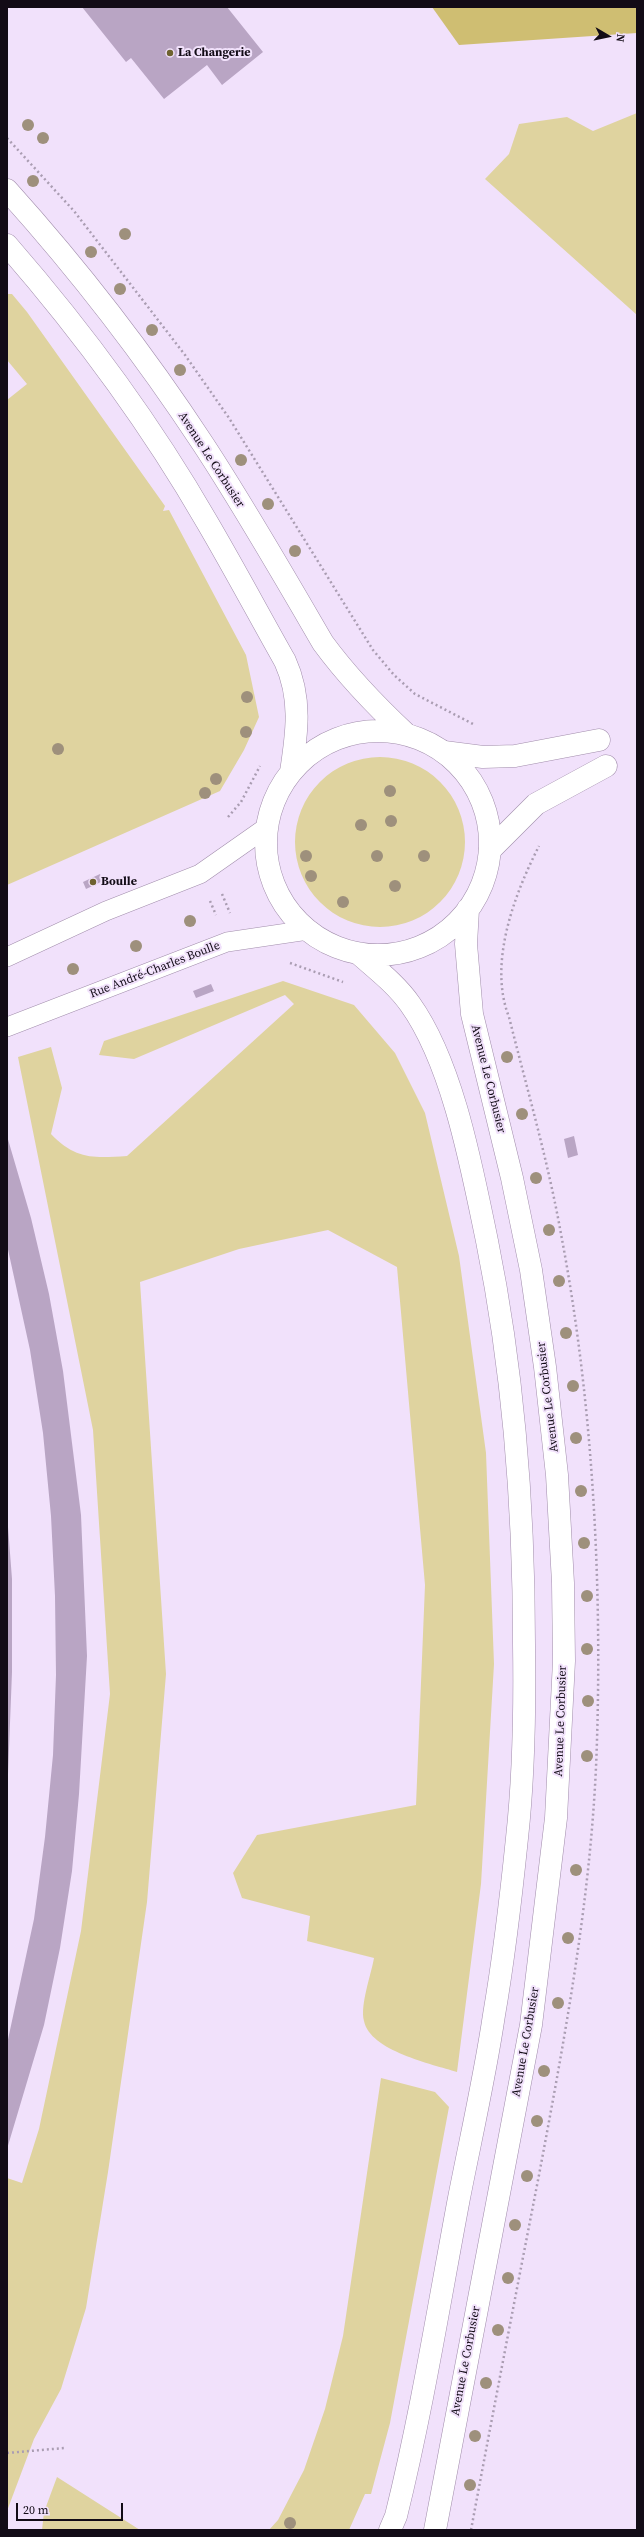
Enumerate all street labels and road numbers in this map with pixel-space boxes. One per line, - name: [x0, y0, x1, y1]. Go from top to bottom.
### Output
- street label: Avenue Le Corbusier: [175, 409, 247, 511]
- street label: Rue André-Charles Boulle: [88, 938, 222, 1002]
- street label: Avenue Le Corbusier: [468, 1023, 508, 1135]
- street label: Avenue Le Corbusier: [534, 1341, 562, 1453]
- street label: Avenue Le Corbusier: [552, 1665, 570, 1777]
- street label: Avenue Le Corbusier: [509, 1986, 543, 2098]
- street label: Avenue Le Corbusier: [448, 2305, 484, 2417]

